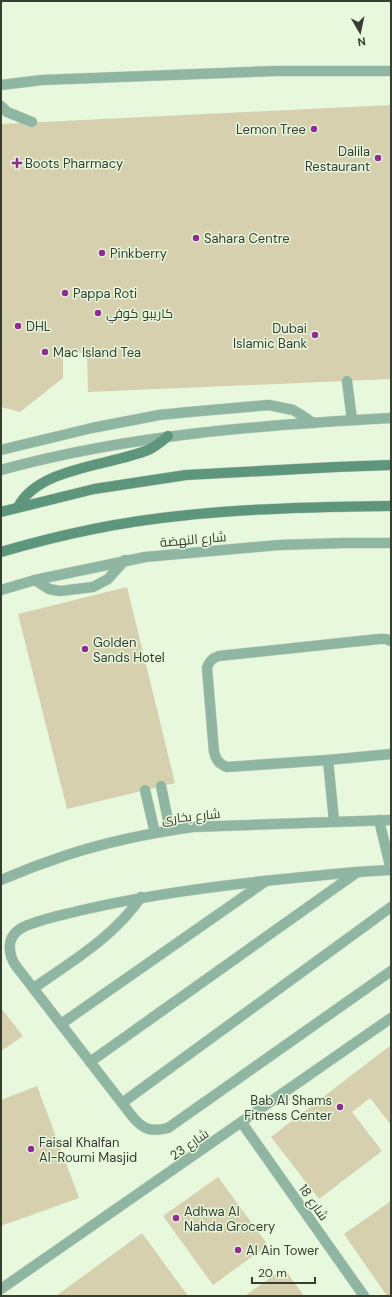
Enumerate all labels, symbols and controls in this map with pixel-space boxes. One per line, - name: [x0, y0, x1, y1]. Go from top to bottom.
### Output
- north arrow: [340, 12, 380, 52]
- text: N: [357, 34, 367, 49]
- place label: Lemon Tree: [236, 121, 306, 138]
- marker: Lemon Tree: [309, 124, 319, 134]
- place label: Dalila Restaurant: [305, 143, 370, 175]
- marker: Dalila Restaurant: [373, 153, 383, 163]
- place label: Boots Pharmacy: [25, 155, 123, 172]
- marker: Boots Pharmacy: [12, 158, 22, 168]
- place label: Sahara Centre: [204, 230, 290, 247]
- marker: Sahara Centre: [191, 233, 201, 243]
- place label: Pinkberry: [110, 245, 167, 262]
- marker: Pinkberry: [97, 248, 107, 258]
- place label: Pappa Roti: [73, 285, 137, 302]
- marker: Pappa Roti: [60, 288, 70, 298]
- place label: كاريبو كوفي: [106, 305, 173, 324]
- marker: كاريبو كوفي: [93, 308, 103, 318]
- place label: DHL: [26, 318, 51, 335]
- place label: Dubai Islamic Bank: [233, 320, 307, 352]
- marker: DHL: [13, 321, 23, 331]
- marker: Dubai Islamic Bank: [310, 330, 320, 340]
- place label: Mac Island Tea: [53, 344, 141, 361]
- marker: Mac Island Tea: [40, 347, 50, 357]
- street label: شارع النهضة: [159, 528, 227, 551]
- place label: Golden Sands Hotel: [93, 634, 165, 666]
- marker: Golden Sands Hotel: [80, 644, 90, 654]
- street label: شارع بخارى: [161, 805, 221, 828]
- place label: Bab Al Shams Fitness Center: [244, 1092, 332, 1124]
- marker: Bab Al Shams Fitness Center: [335, 1102, 345, 1112]
- street label: شارع 23: [166, 1125, 212, 1164]
- place label: Faisal Khalfan Al-Roumi Masjid: [39, 1134, 137, 1166]
- marker: Faisal Khalfan Al-Roumi Masjid: [26, 1144, 36, 1154]
- street label: شارع 18: [295, 1181, 332, 1224]
- place label: Adhwa Al Nahda Grocery: [184, 1203, 275, 1235]
- marker: Adhwa Al Nahda Grocery: [171, 1213, 181, 1223]
- place label: Al Ain Tower: [246, 1242, 319, 1259]
- marker: Al Ain Tower: [233, 1245, 243, 1255]
- scale bar: [252, 1259, 315, 1285]
- text: 20 m: [258, 1265, 287, 1281]

